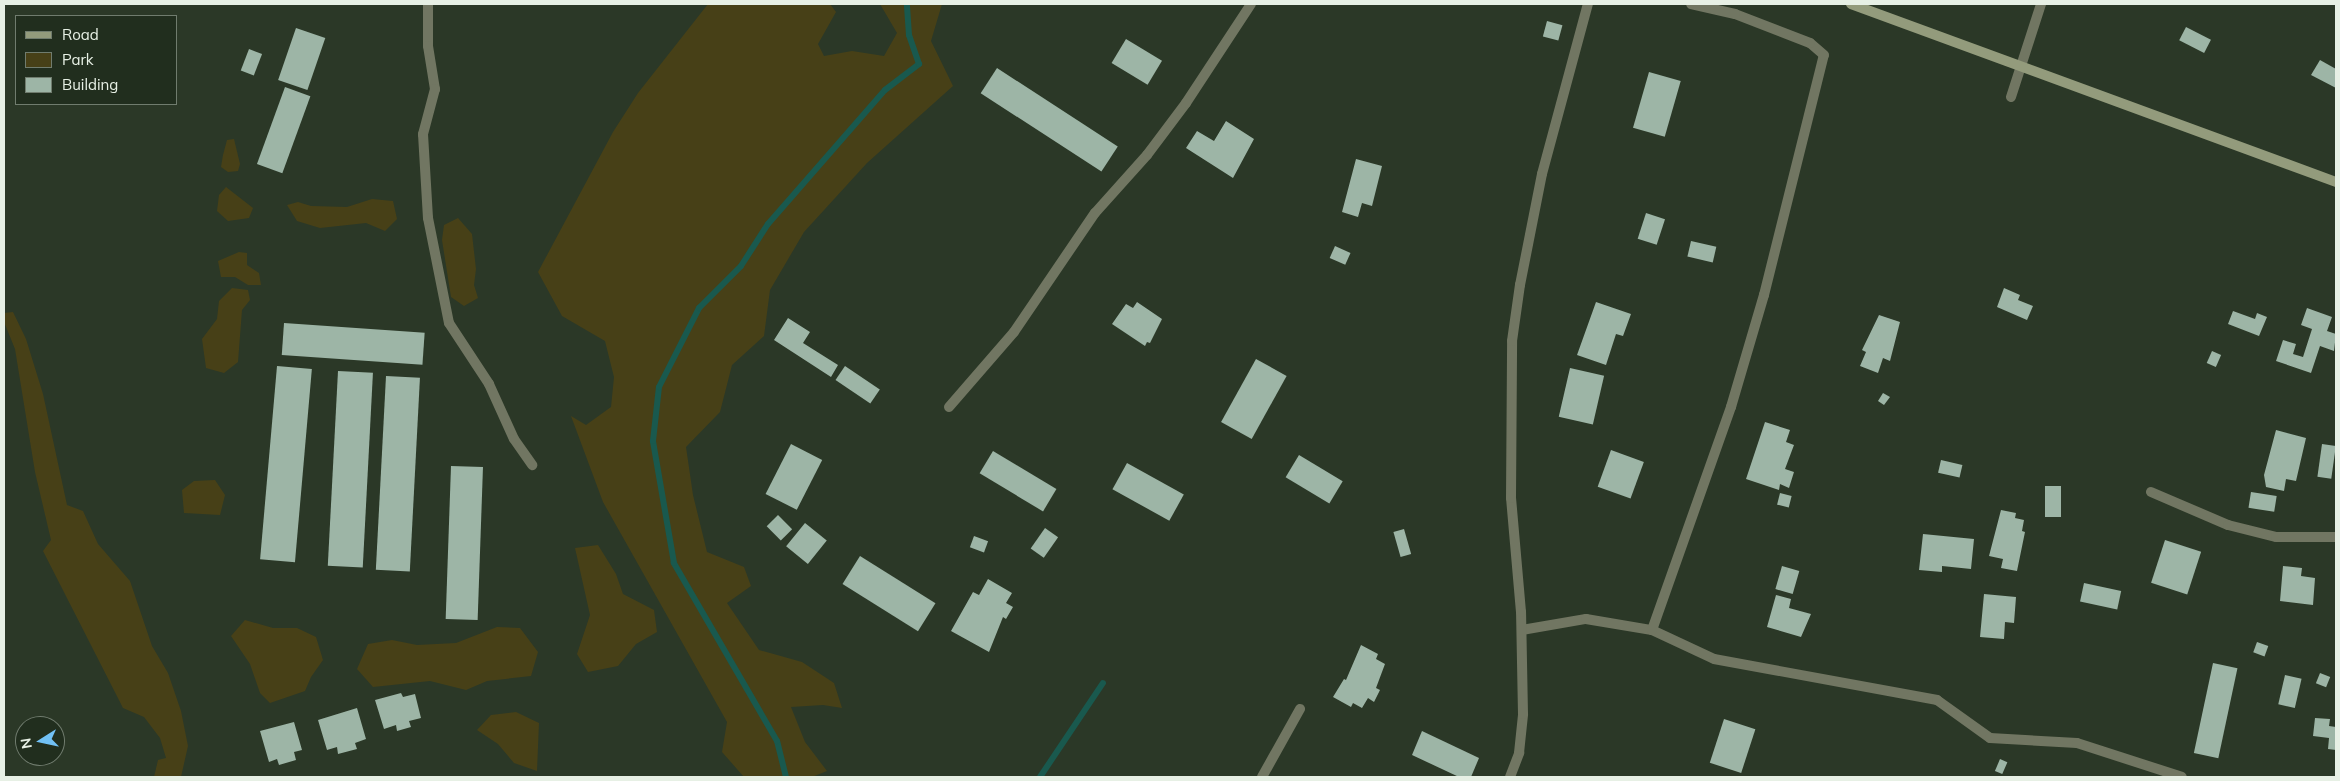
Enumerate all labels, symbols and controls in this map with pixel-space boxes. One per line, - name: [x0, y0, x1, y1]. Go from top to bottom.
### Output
- legend: [15, 15, 178, 105]
- text: Road: [62, 25, 99, 44]
- text: Park: [62, 50, 94, 69]
- text: Building: [62, 75, 118, 94]
- north arrow: [15, 716, 65, 766]
- text: N: [16, 737, 36, 750]

